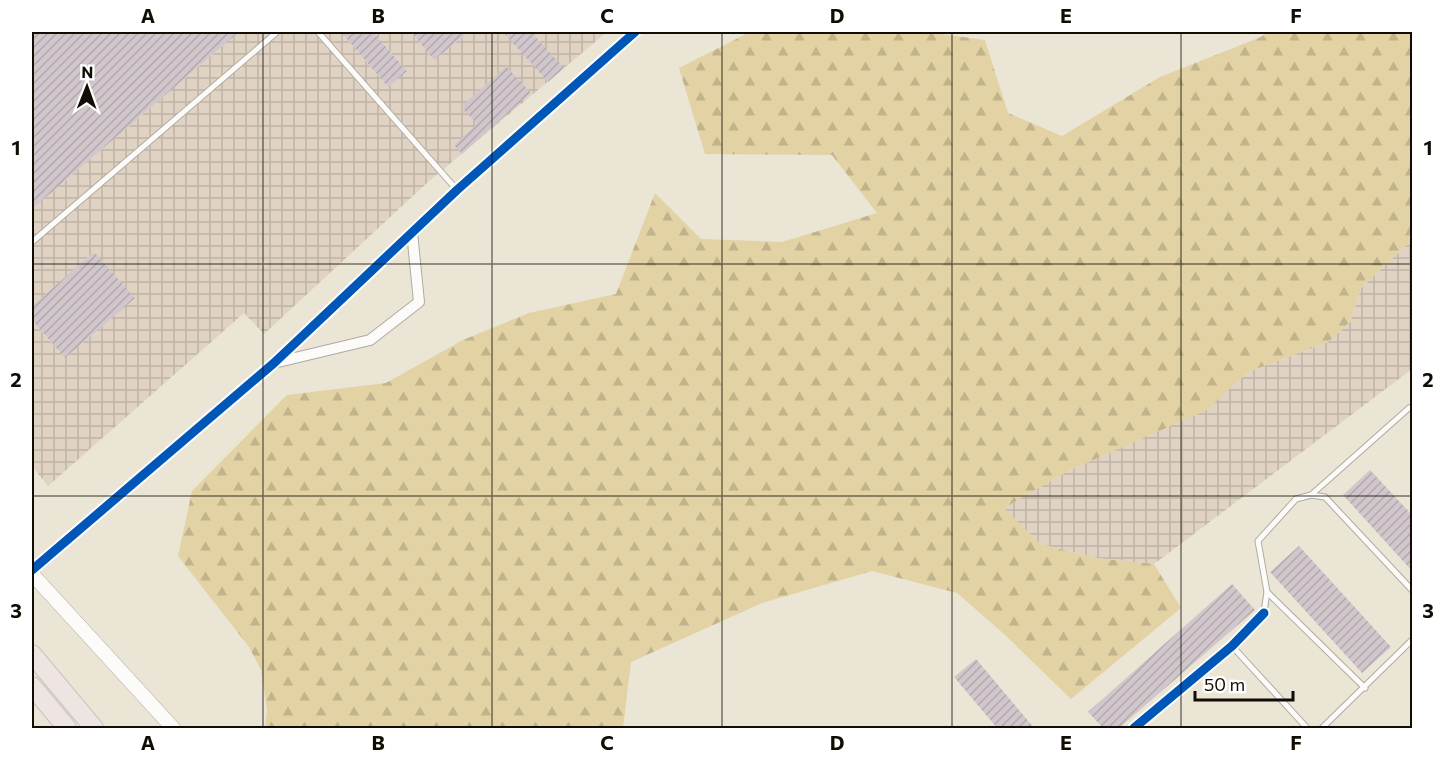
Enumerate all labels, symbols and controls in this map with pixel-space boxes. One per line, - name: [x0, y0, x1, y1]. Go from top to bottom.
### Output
- text: A: [141, 3, 155, 27]
- text: B: [371, 3, 385, 27]
- text: C: [600, 3, 614, 27]
- text: D: [830, 3, 844, 27]
- text: E: [1060, 3, 1072, 27]
- text: F: [1290, 3, 1302, 27]
- north arrow: [57, 57, 117, 117]
- text: N: [81, 62, 93, 81]
- text: 1: [11, 135, 21, 159]
- text: 1: [1423, 135, 1433, 159]
- text: 2: [10, 367, 22, 391]
- text: 2: [1422, 367, 1434, 391]
- text: 3: [10, 598, 22, 622]
- text: 3: [1422, 598, 1434, 622]
- scale bar: [1195, 664, 1292, 702]
- text: 50 m: [1204, 673, 1245, 695]
- text: A: [141, 730, 155, 754]
- text: B: [371, 730, 385, 754]
- text: C: [600, 730, 614, 754]
- text: D: [830, 730, 844, 754]
- text: E: [1060, 730, 1072, 754]
- text: F: [1290, 730, 1302, 754]

